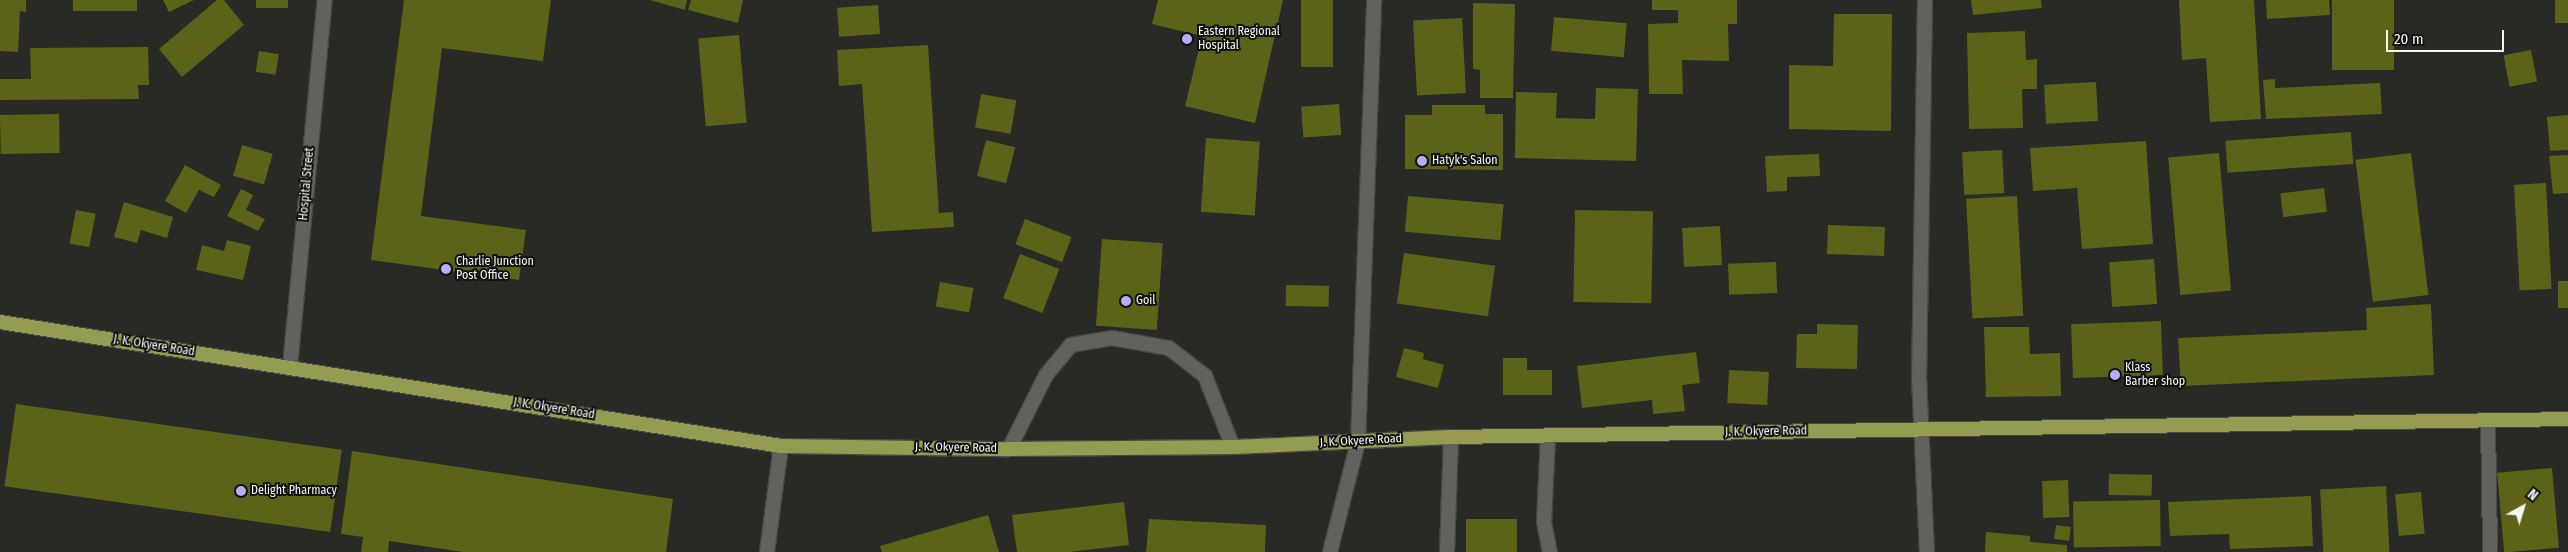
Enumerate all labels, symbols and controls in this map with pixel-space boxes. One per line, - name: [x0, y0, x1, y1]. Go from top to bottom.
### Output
- scale bar: [2388, 20, 2506, 52]
- place label: Eastern Regional Hospital: [1198, 25, 1280, 53]
- text: 20 m: [2394, 30, 2424, 48]
- marker: Eastern Regional Hospital: [1180, 32, 1194, 46]
- street label: Hospital Street: [297, 147, 317, 221]
- place label: Hatyk's Salon: [1432, 154, 1498, 168]
- marker: Hatyk's Salon: [1416, 155, 1428, 167]
- place label: Charlie Junction Post Office: [456, 255, 534, 283]
- marker: Charlie Junction Post Office: [440, 263, 452, 275]
- place label: Goil: [1136, 294, 1155, 308]
- marker: Goil: [1120, 295, 1132, 307]
- street label: J. K. Okyere Road: [112, 332, 196, 360]
- place label: Klass Barber shop: [2125, 361, 2185, 389]
- marker: Klass Barber shop: [2109, 369, 2121, 381]
- street label: J. K. Okyere Road: [512, 395, 596, 423]
- street label: J. K. Okyere Road: [1725, 424, 1807, 440]
- street label: J. K. Okyere Road: [1320, 432, 1402, 450]
- street label: J. K. Okyere Road: [915, 440, 997, 456]
- north arrow: [2498, 482, 2548, 532]
- place label: Delight Pharmacy: [251, 484, 337, 498]
- marker: Delight Pharmacy: [235, 485, 247, 497]
- text: N: [2524, 486, 2541, 504]

